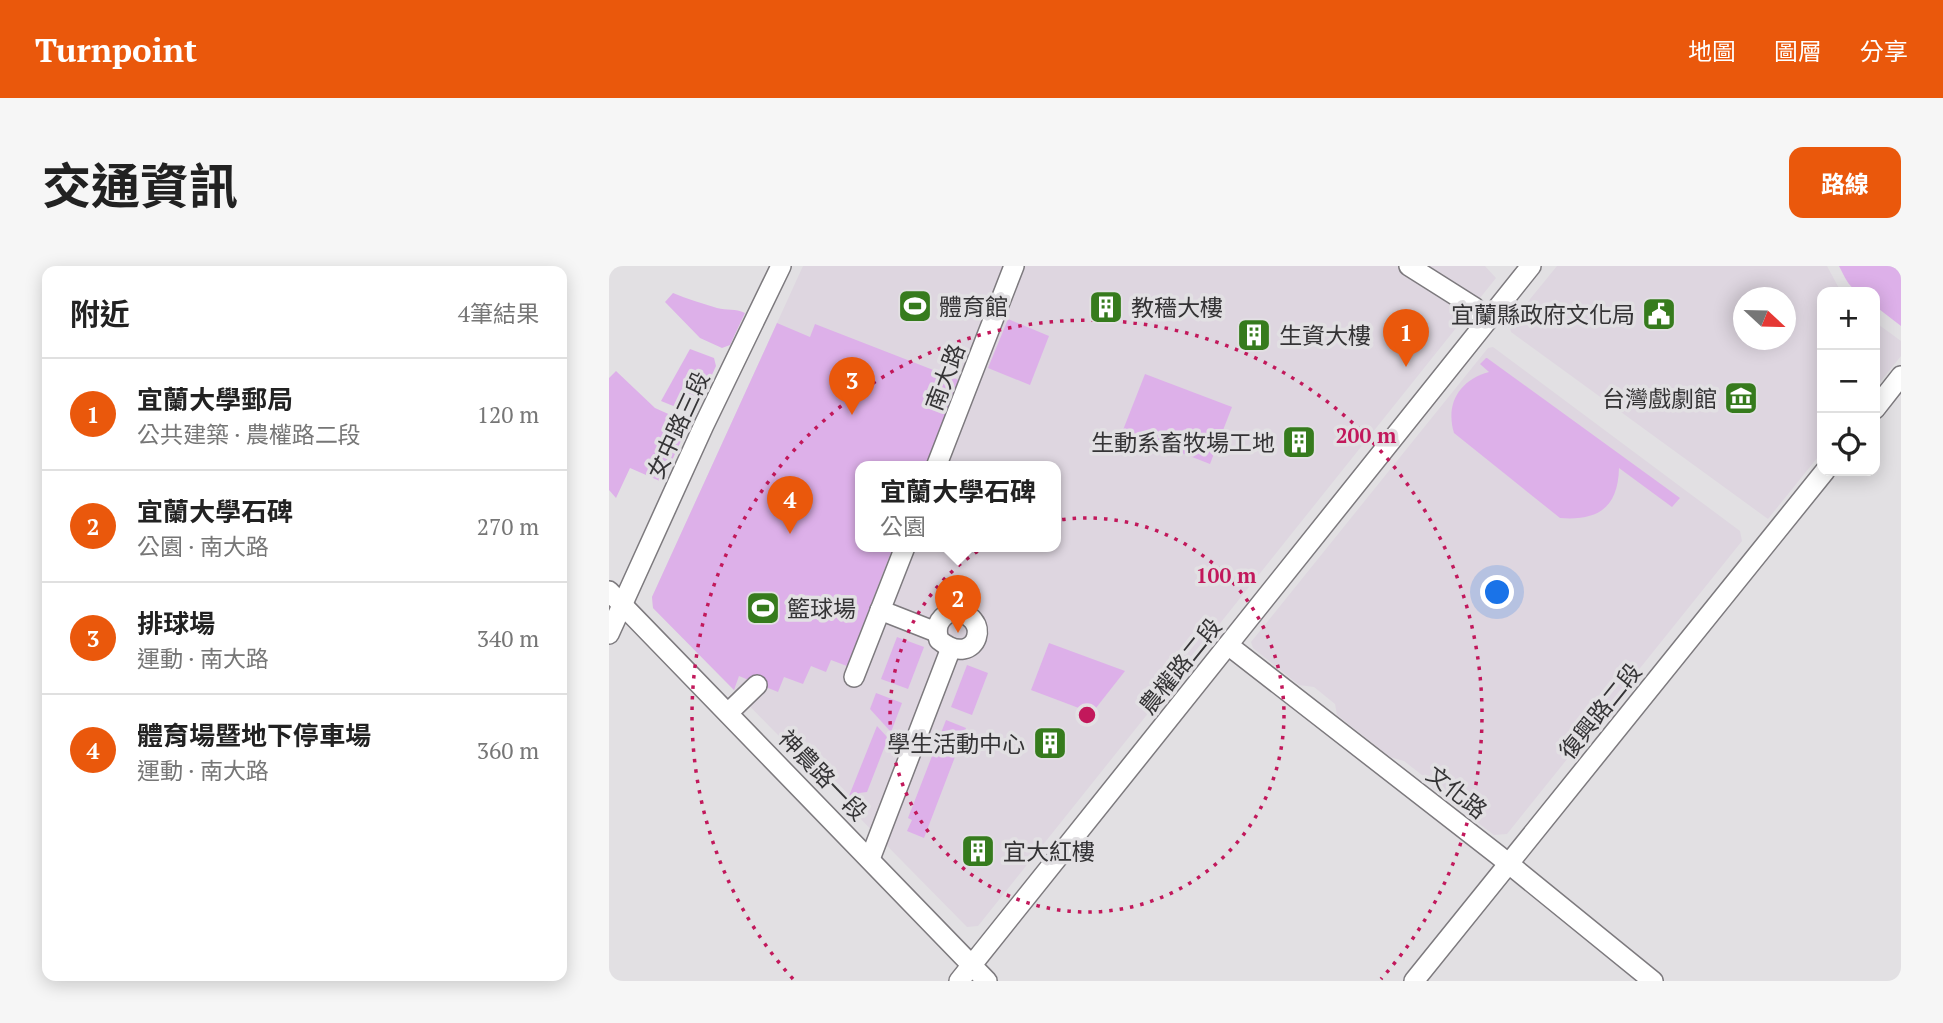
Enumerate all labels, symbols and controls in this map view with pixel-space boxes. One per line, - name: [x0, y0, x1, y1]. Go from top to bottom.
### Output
- text: Turnpoint: [35, 28, 197, 71]
- text: 地圖: [1688, 35, 1736, 67]
- text: 圖層: [1774, 35, 1822, 67]
- text: 分享: [1860, 35, 1908, 67]
- button: 路線: [1789, 147, 1901, 218]
- text: 交通資訊: [42, 153, 238, 218]
- sports icon: 體育館: [896, 287, 934, 325]
- north arrow: [1733, 287, 1796, 350]
- map controls: [1817, 287, 1880, 476]
- button: +: [1817, 287, 1880, 350]
- building icon: 教穡大樓: [1087, 288, 1125, 326]
- place label: 體育館: [939, 291, 1008, 322]
- place label: 教穡大樓: [1131, 292, 1223, 323]
- text: 附近: [70, 294, 130, 334]
- public building icon: 宜蘭縣政府文化局: [1640, 295, 1678, 333]
- text: 4筆結果: [458, 298, 539, 329]
- place label: 宜蘭縣政府文化局: [1451, 299, 1635, 330]
- pin: 1: [1383, 309, 1429, 367]
- building icon: 生資大樓: [1235, 316, 1273, 354]
- place label: 生資大樓: [1279, 320, 1371, 351]
- street label: 南大路: [918, 339, 972, 415]
- button: −: [1817, 350, 1880, 413]
- pin: 3: [829, 357, 875, 415]
- street label: 女中路三段: [640, 366, 716, 484]
- museum icon: 台灣戲劇館: [1722, 379, 1760, 417]
- text: 宜蘭大學郵局: [137, 382, 293, 416]
- place label: 台灣戲劇館: [1602, 383, 1717, 414]
- text: 1: [87, 399, 100, 430]
- text: 120 m: [477, 399, 539, 430]
- button: locate: [1817, 413, 1880, 476]
- text: 公共建築 · 農權路二段: [137, 419, 361, 450]
- text: 200 m: [1336, 421, 1397, 449]
- building icon: 生動系畜牧場工地: [1280, 423, 1318, 461]
- place label: 生動系畜牧場工地: [1091, 427, 1275, 458]
- popup: [855, 461, 1061, 552]
- text: 宜蘭大學石碑: [880, 474, 1036, 508]
- pin: 4: [767, 476, 813, 534]
- text: 宜蘭大學石碑: [137, 494, 293, 528]
- text: 2: [87, 511, 100, 542]
- text: 270 m: [477, 511, 539, 542]
- text: 公園: [880, 511, 926, 542]
- text: 公園 · 南大路: [137, 531, 269, 562]
- text: 100 m: [1196, 561, 1257, 589]
- pin: 2: [935, 575, 981, 633]
- your location: [1480, 575, 1514, 609]
- sports icon: 籃球場: [744, 589, 782, 627]
- place label: 籃球場: [787, 593, 856, 624]
- text: 排球場: [137, 606, 215, 640]
- street label: 農權路二段: [1132, 612, 1228, 720]
- text: 3: [87, 623, 100, 654]
- text: 340 m: [477, 623, 539, 654]
- text: 運動 · 南大路: [137, 643, 269, 674]
- street label: 復興路二段: [1552, 657, 1648, 765]
- centre of rings: [1075, 703, 1099, 727]
- text: 體育場暨地下停車場: [137, 718, 371, 752]
- street label: 神農路一段: [772, 723, 874, 827]
- building icon: 學生活動中心: [1031, 724, 1069, 762]
- place label: 學生活動中心: [887, 728, 1025, 759]
- text: 4: [87, 735, 100, 766]
- text: 360 m: [477, 735, 539, 766]
- text: 運動 · 南大路: [137, 755, 269, 786]
- street label: 文化路: [1420, 759, 1494, 825]
- building icon: 宜大紅樓: [959, 832, 997, 870]
- place label: 宜大紅樓: [1003, 836, 1095, 867]

